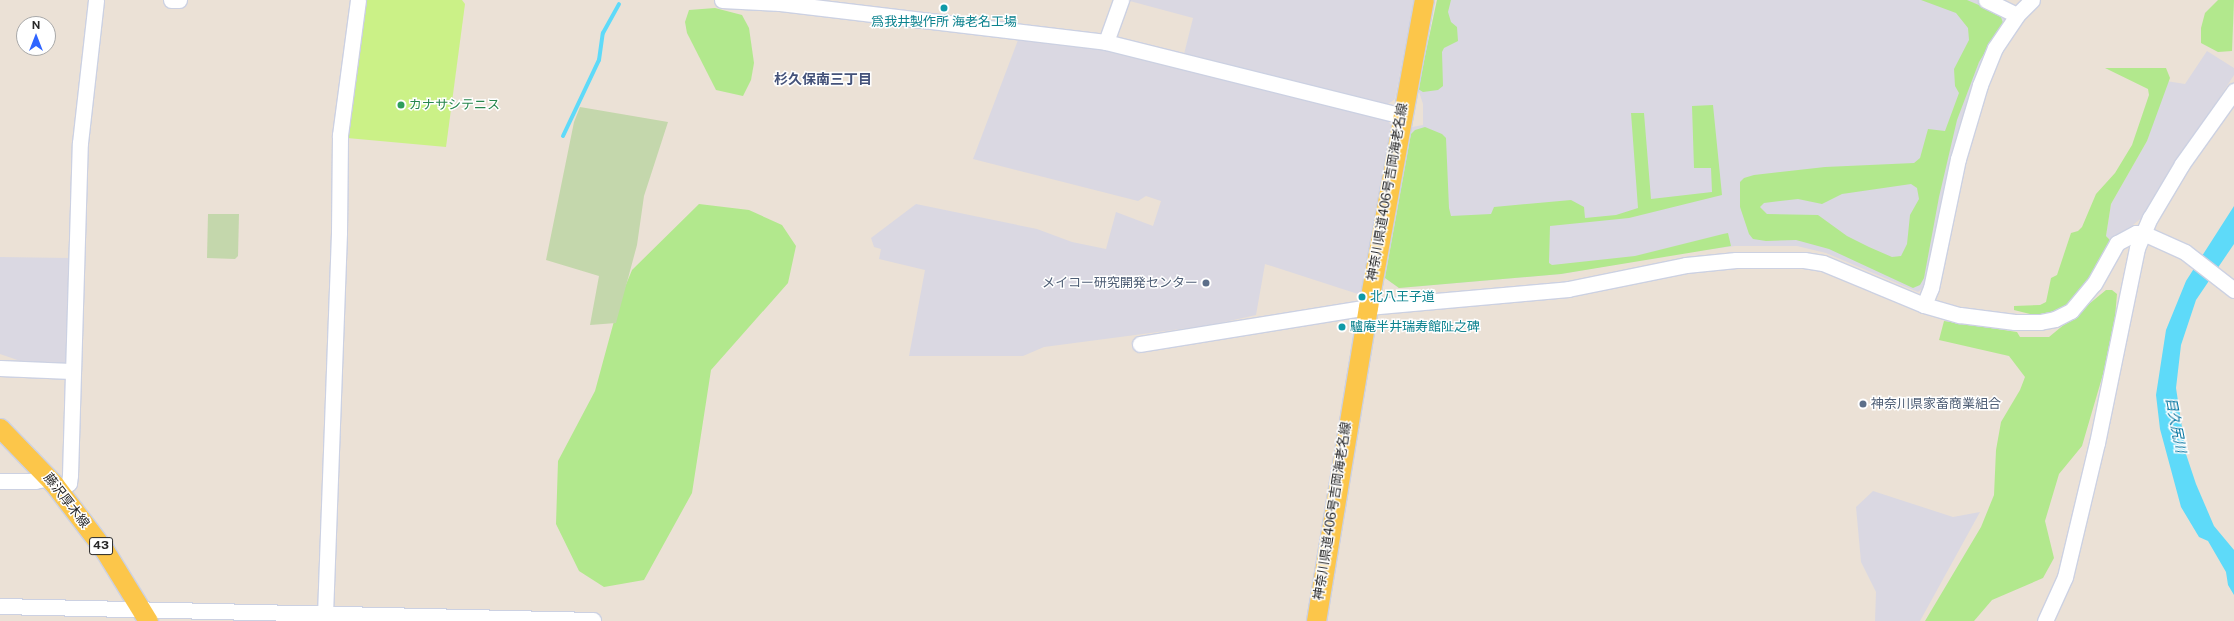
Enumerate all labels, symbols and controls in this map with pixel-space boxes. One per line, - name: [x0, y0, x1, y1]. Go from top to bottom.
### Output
- marker: 爲我井製作所 海老名工場: [939, 3, 949, 13]
- place label: 爲我井製作所 海老名工場: [871, 14, 1017, 30]
- north arrow: [16, 16, 56, 56]
- text: N: [32, 19, 40, 31]
- district label: 杉久保南三丁目: [774, 71, 872, 87]
- place label: カナサシテニス: [409, 97, 500, 113]
- marker: カナサシテニス: [396, 100, 406, 110]
- street label: 神奈川県道406号吉岡海老名線: [1365, 102, 1411, 282]
- place label: メイコー研究開発センター: [1042, 275, 1198, 291]
- marker: メイコー研究開発センター: [1201, 278, 1211, 288]
- place label: 北八王子道: [1370, 289, 1435, 305]
- marker: 北八王子道: [1357, 292, 1367, 302]
- place label: 驢庵半井瑞寿館阯之碑: [1350, 319, 1480, 335]
- marker: 驢庵半井瑞寿館阯之碑: [1337, 322, 1347, 332]
- place label: 神奈川県家畜商業組合: [1871, 396, 2001, 412]
- water label: 目久尻川: [2162, 396, 2190, 454]
- marker: 神奈川県家畜商業組合: [1858, 399, 1868, 409]
- street label: 神奈川県道406号吉岡海老名線: [1311, 421, 1355, 601]
- street label: 藤沢厚木線: [40, 471, 92, 531]
- road number: 43: [89, 536, 113, 556]

